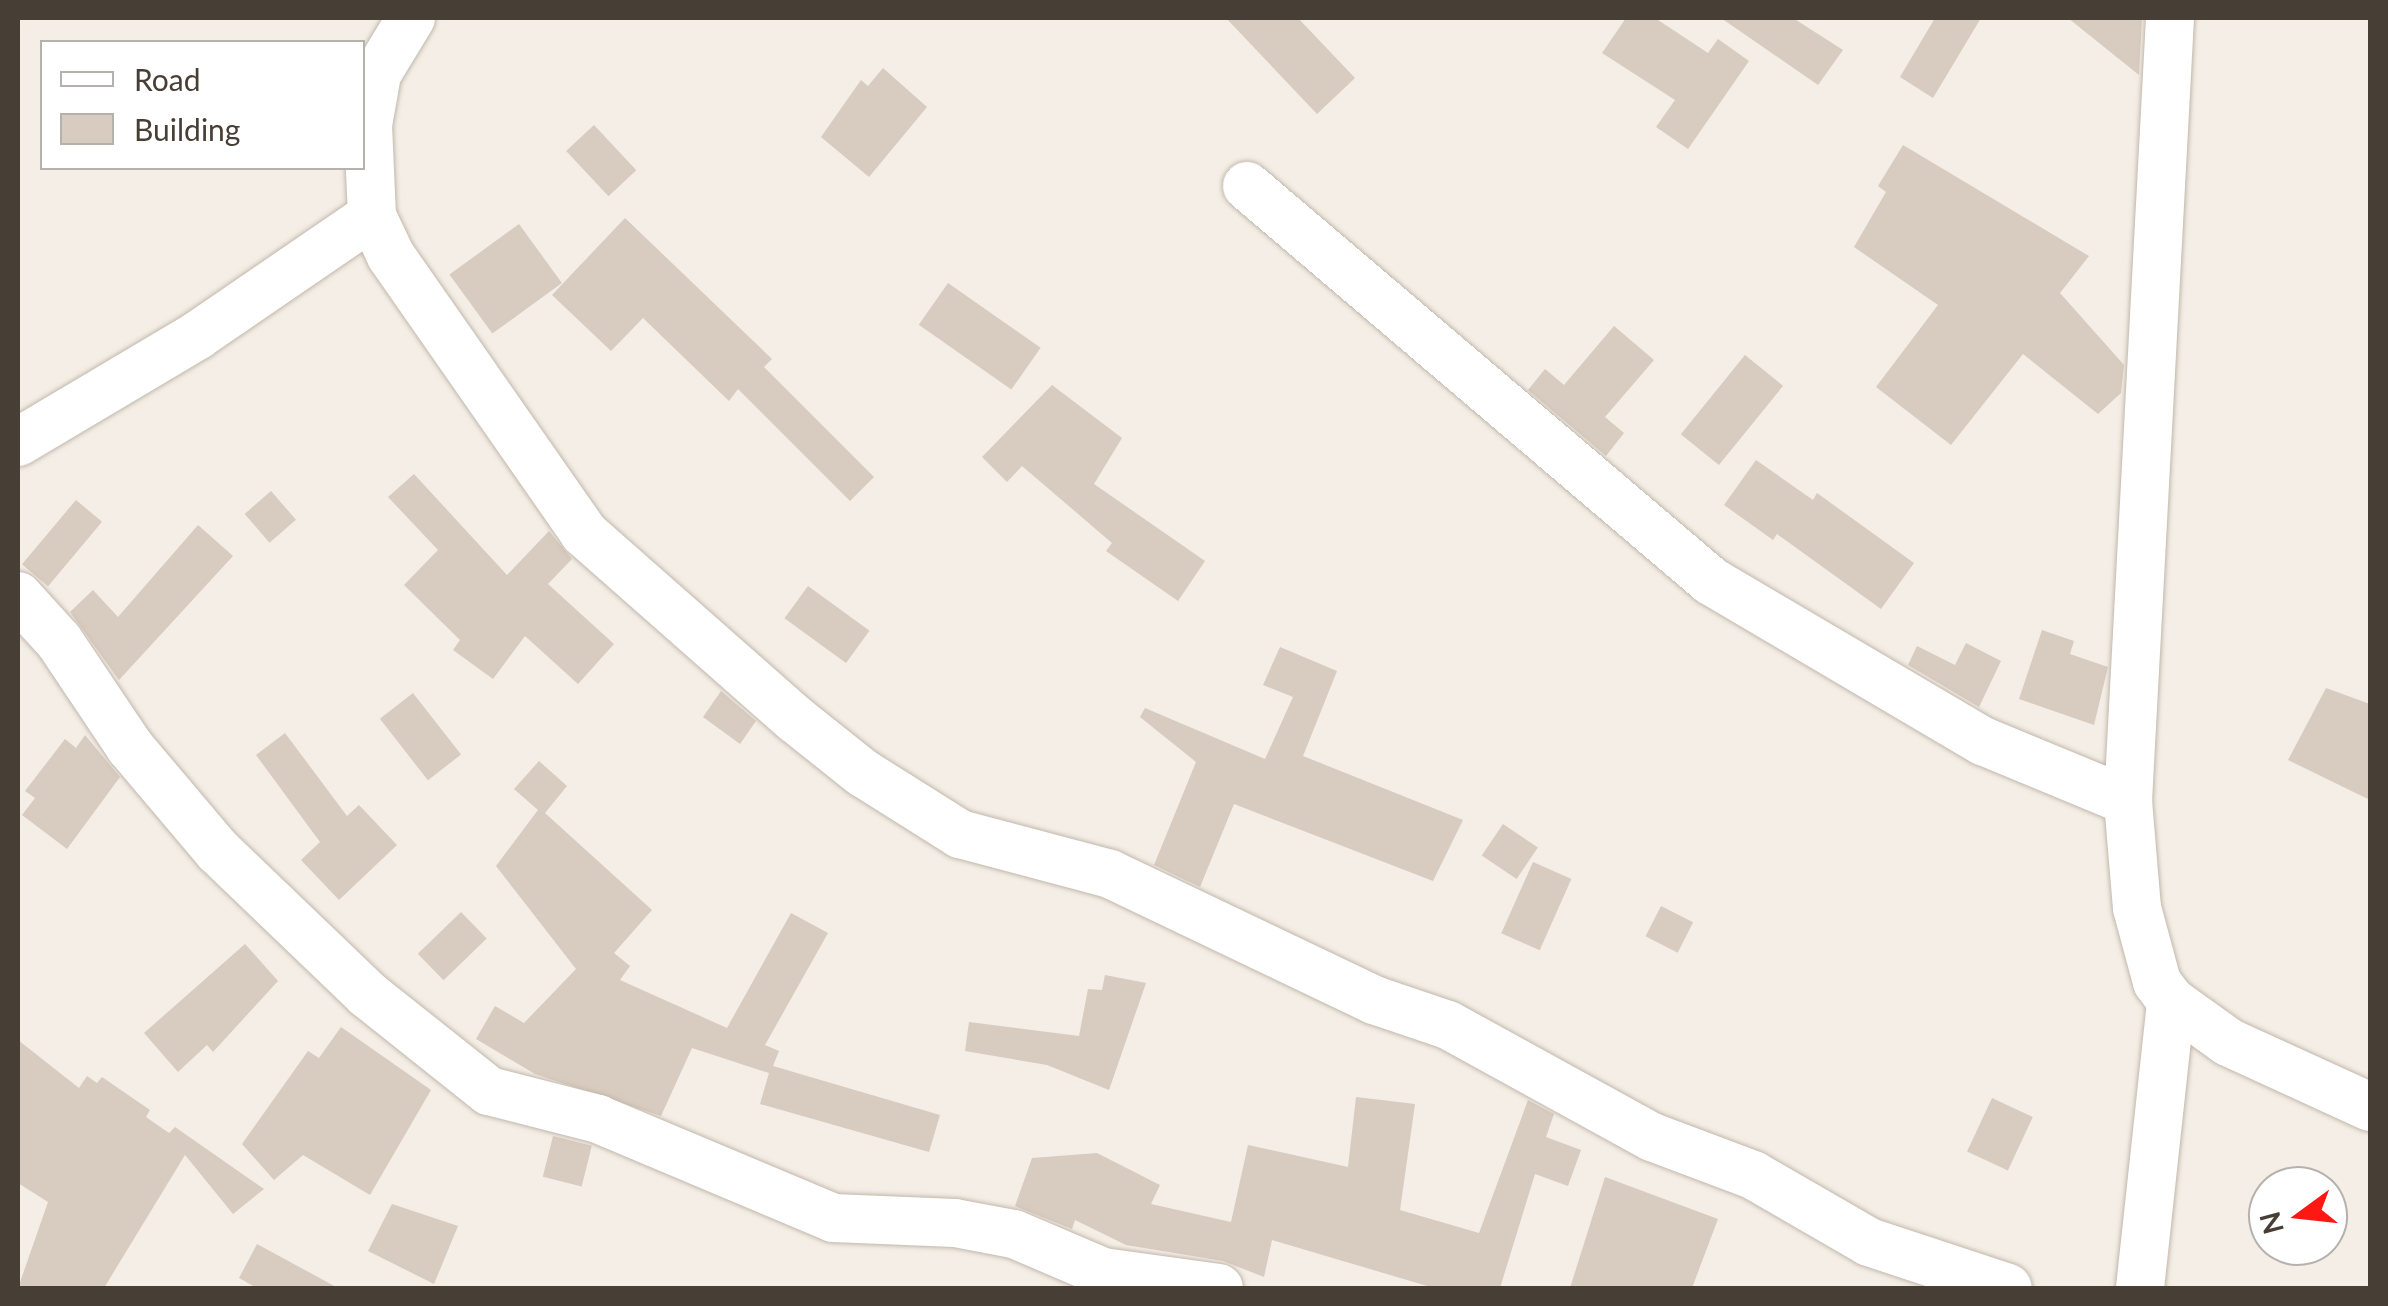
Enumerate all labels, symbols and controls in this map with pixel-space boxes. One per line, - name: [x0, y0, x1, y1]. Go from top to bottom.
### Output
- legend: [40, 40, 365, 170]
- text: Road: [134, 61, 201, 97]
- text: Building: [134, 111, 240, 147]
- north arrow: [2248, 1166, 2348, 1266]
- text: N: [2252, 1208, 2290, 1238]

